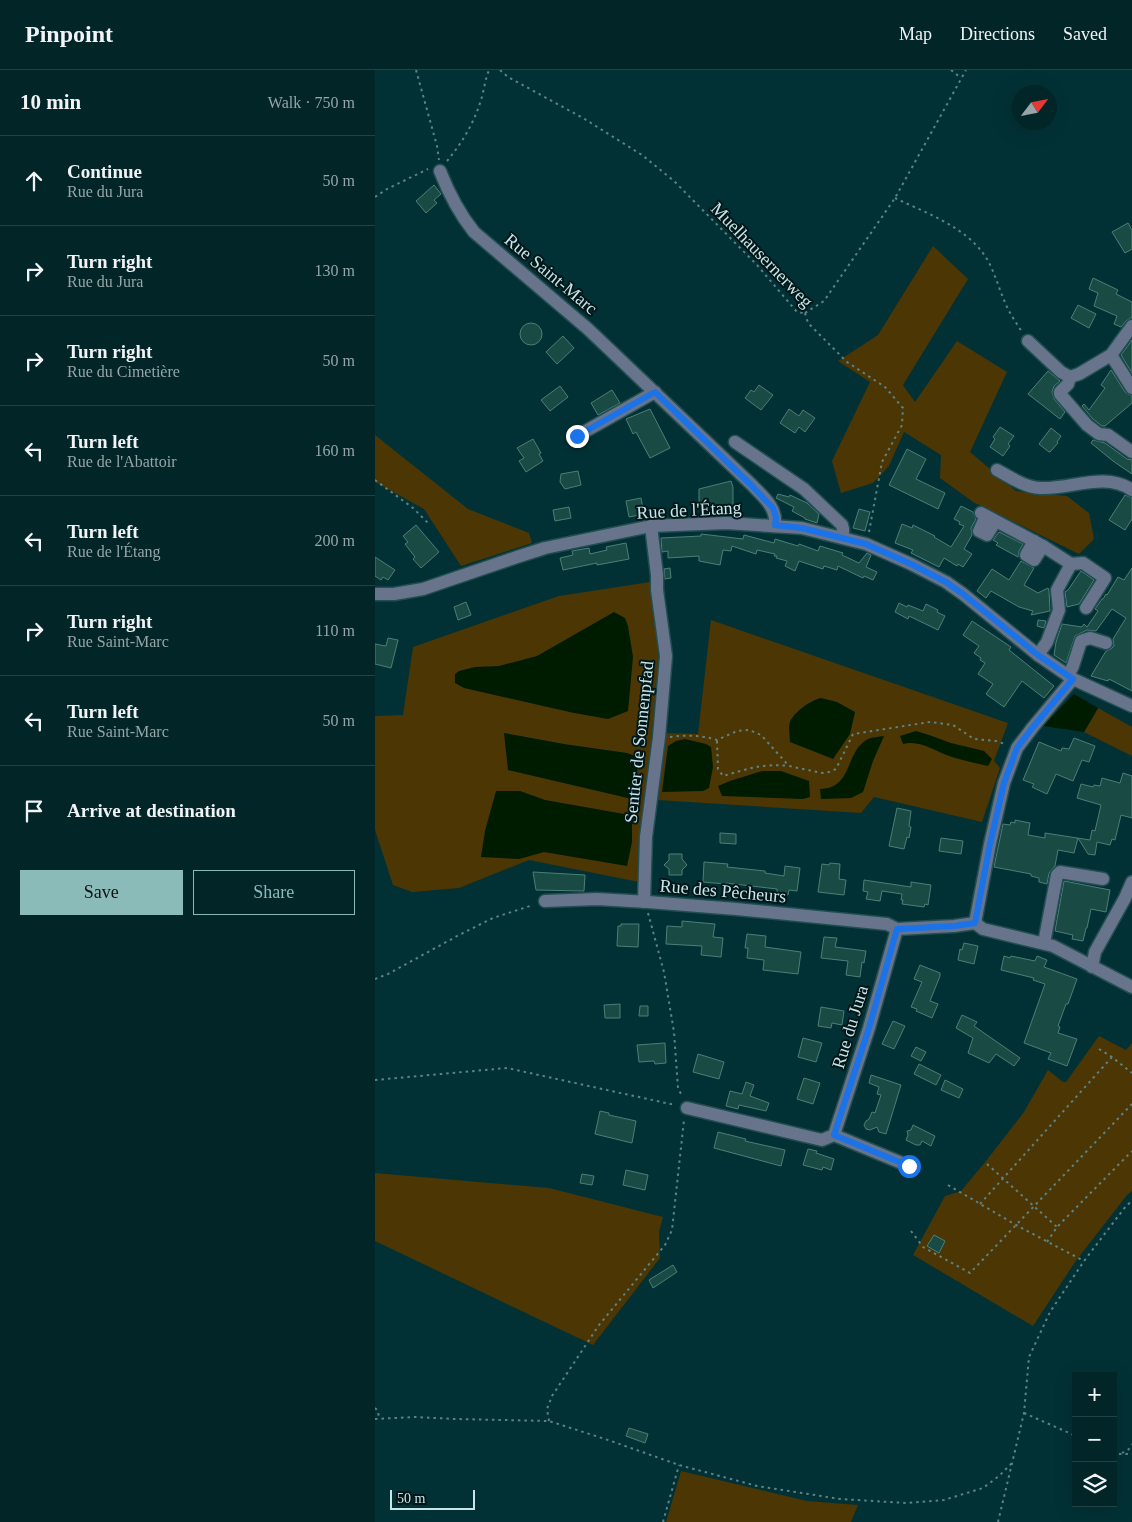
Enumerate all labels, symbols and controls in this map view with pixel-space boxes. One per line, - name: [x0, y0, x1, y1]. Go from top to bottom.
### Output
- text: Pinpoint: [25, 21, 113, 47]
- text: Map: [899, 24, 932, 44]
- text: Directions: [960, 24, 1035, 44]
- text: Saved: [1063, 24, 1107, 44]
- north arrow: [1012, 85, 1057, 130]
- text: 10 min: [20, 90, 81, 114]
- text: Walk · 750 m: [268, 94, 355, 111]
- text: Continue: [67, 161, 142, 182]
- icon: ahead: [20, 167, 48, 195]
- text: 50 m: [323, 172, 355, 189]
- text: Rue du Jura: [67, 183, 143, 200]
- street label: Muelhausernerweg: [707, 198, 817, 312]
- street label: Rue Saint-Marc: [501, 230, 601, 318]
- text: Turn right: [67, 251, 152, 272]
- icon: right: [20, 257, 48, 285]
- text: 130 m: [315, 262, 355, 279]
- text: Rue du Jura: [67, 273, 143, 290]
- text: Turn right: [67, 341, 152, 362]
- icon: right: [20, 347, 48, 375]
- text: 50 m: [323, 352, 355, 369]
- text: Rue du Cimetière: [67, 363, 180, 380]
- route end: [566, 425, 589, 448]
- text: Turn left: [67, 431, 139, 452]
- icon: left: [20, 437, 48, 465]
- text: 160 m: [315, 442, 355, 459]
- text: Rue de l'Abattoir: [67, 453, 177, 470]
- street label: Rue de l'Étang: [636, 496, 742, 523]
- text: Turn left: [67, 521, 139, 542]
- icon: left: [20, 527, 48, 555]
- text: 200 m: [315, 532, 355, 549]
- text: Rue de l'Étang: [67, 543, 161, 560]
- text: Turn right: [67, 611, 152, 632]
- icon: right: [20, 617, 48, 645]
- text: 110 m: [315, 622, 355, 639]
- text: Rue Saint-Marc: [67, 633, 169, 650]
- street label: Sentier de Sonnenpfad: [621, 660, 657, 824]
- text: Turn left: [67, 701, 139, 722]
- icon: left: [20, 707, 48, 735]
- text: 50 m: [323, 712, 355, 729]
- text: Rue Saint-Marc: [67, 723, 169, 740]
- icon: arrive: [20, 797, 48, 825]
- text: Arrive at destination: [67, 800, 236, 821]
- button: Save: [20, 870, 183, 915]
- button: Share: [193, 870, 355, 915]
- street label: Rue des Pêcheurs: [659, 876, 787, 906]
- street label: Rue du Jura: [828, 983, 872, 1071]
- route start: [898, 1155, 921, 1178]
- map controls: [1072, 1372, 1117, 1507]
- button: +: [1072, 1372, 1117, 1417]
- button: −: [1072, 1417, 1117, 1462]
- button: layers: [1072, 1462, 1117, 1507]
- scale bar: [390, 1487, 475, 1510]
- text: 50 m: [397, 1491, 425, 1506]

